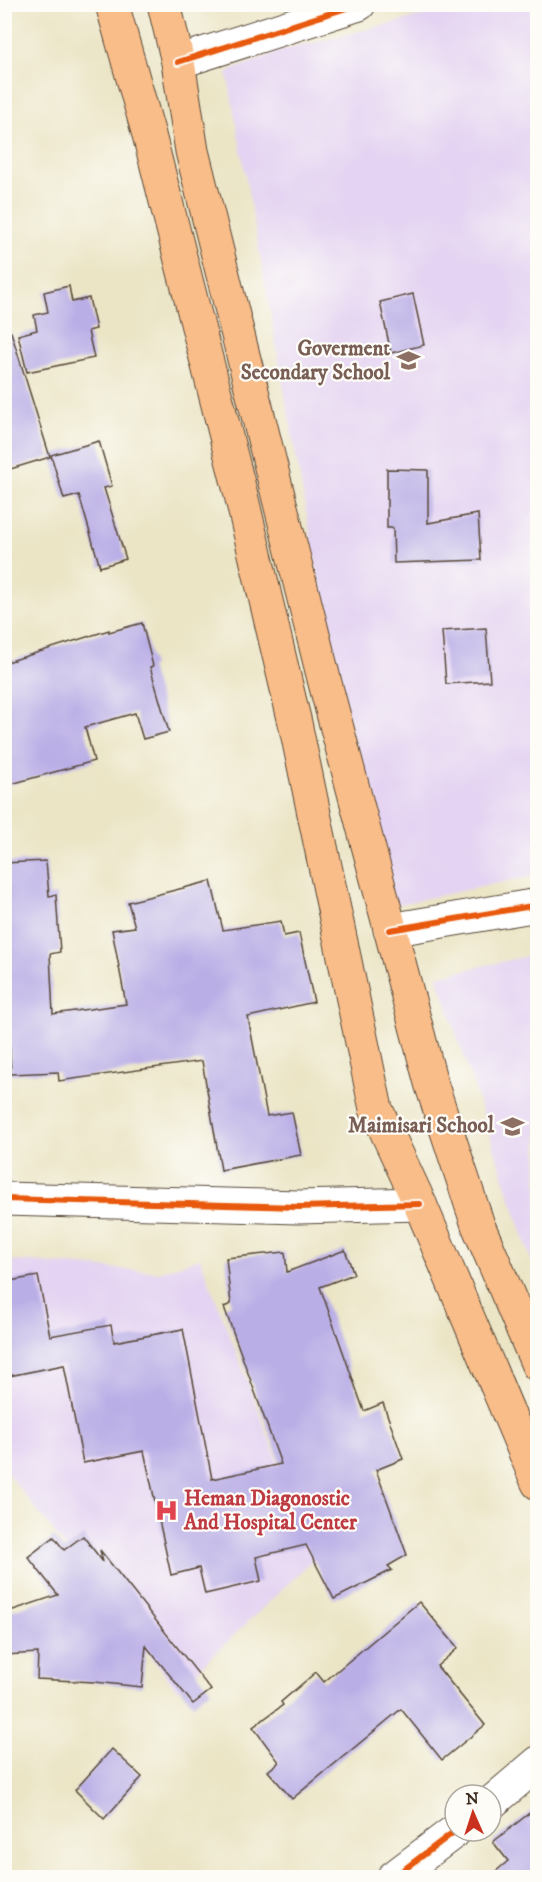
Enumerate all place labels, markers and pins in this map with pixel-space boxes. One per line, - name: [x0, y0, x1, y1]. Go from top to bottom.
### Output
- place label: Goverment Secondary School: [241, 336, 391, 386]
- school or university icon: Goverment Secondary School: [395, 348, 421, 374]
- place label: Maimisari School: [348, 1113, 495, 1139]
- school or university icon: Maimisari School: [499, 1113, 525, 1139]
- place label: Heman Diagonostic And Hospital Center: [183, 1486, 358, 1536]
- hospital icon: Heman Diagonostic And Hospital Center: [153, 1498, 179, 1524]

